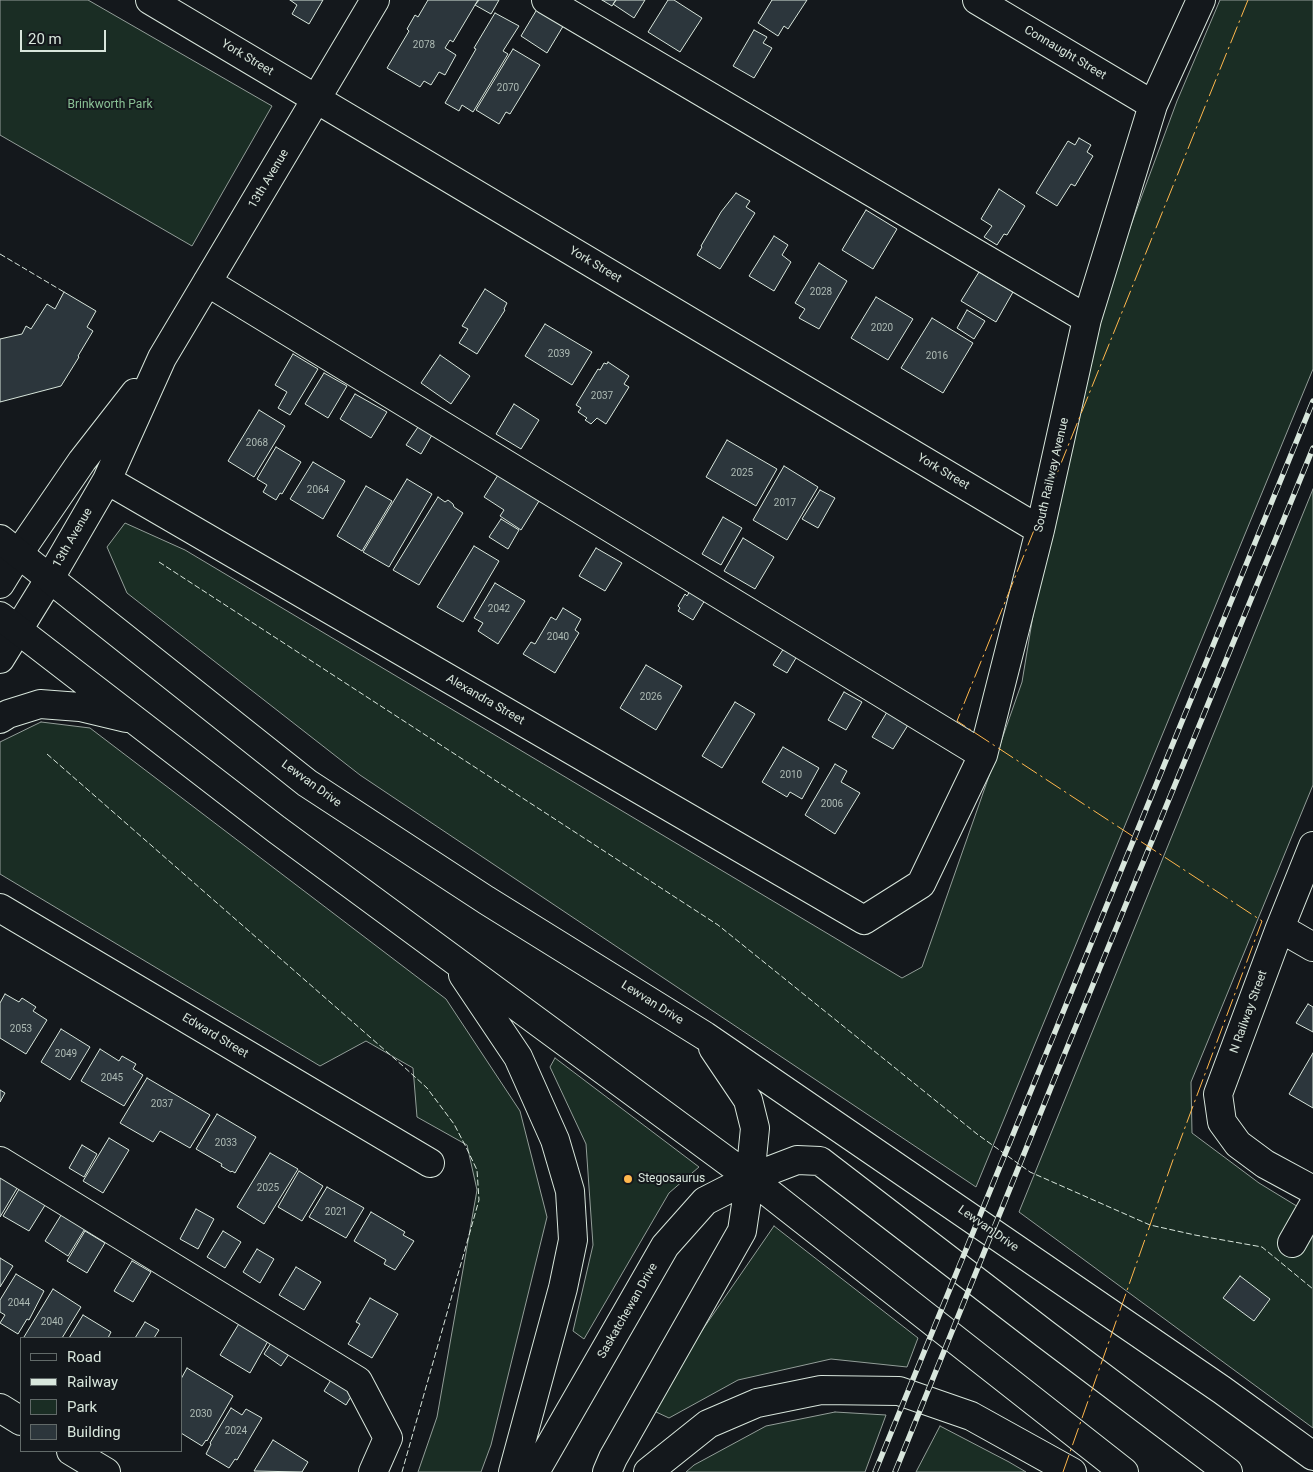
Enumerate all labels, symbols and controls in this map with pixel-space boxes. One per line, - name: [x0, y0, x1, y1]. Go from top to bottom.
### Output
- scale bar: [22, 20, 109, 52]
- street label: Connaught Street: [1021, 23, 1109, 83]
- text: 20 m: [28, 30, 62, 48]
- street label: York Street: [218, 37, 276, 79]
- house number: 2078: [413, 39, 435, 51]
- house number: 2070: [497, 82, 519, 94]
- park label: Brinkworth Park: [67, 98, 153, 112]
- street label: 13th Avenue: [246, 147, 292, 211]
- street label: York Street: [566, 244, 624, 286]
- house number: 2028: [810, 286, 832, 298]
- house number: 2020: [871, 322, 893, 334]
- house number: 2039: [548, 348, 570, 360]
- house number: 2016: [926, 350, 948, 362]
- house number: 2037: [591, 390, 613, 402]
- street label: South Railway Avenue: [1032, 416, 1072, 534]
- house number: 2068: [246, 437, 268, 449]
- street label: York Street: [914, 451, 972, 493]
- house number: 2025: [731, 467, 753, 479]
- house number: 2064: [307, 484, 329, 496]
- house number: 2017: [774, 497, 796, 509]
- street label: 13th Avenue: [50, 506, 96, 570]
- house number: 2042: [488, 603, 510, 615]
- house number: 2040: [547, 631, 569, 643]
- street label: Alexandra Street: [443, 672, 527, 728]
- house number: 2026: [640, 691, 662, 703]
- street label: Lewvan Drive: [278, 757, 344, 811]
- house number: 2010: [780, 769, 802, 781]
- house number: 2006: [821, 798, 843, 810]
- street label: N Railway Street: [1227, 969, 1271, 1055]
- street label: Lewvan Drive: [618, 978, 686, 1028]
- street label: Edward Street: [179, 1011, 251, 1061]
- house number: 2053: [10, 1023, 32, 1035]
- house number: 2049: [55, 1048, 77, 1060]
- house number: 2045: [101, 1072, 123, 1084]
- house number: 2037: [151, 1098, 173, 1110]
- house number: 2033: [215, 1137, 237, 1149]
- place label: Stegosaurus: [638, 1172, 705, 1186]
- marker: Stegosaurus: [622, 1173, 634, 1185]
- house number: 2025: [257, 1182, 279, 1194]
- street label: Lewvan Drive: [955, 1203, 1021, 1255]
- house number: 2021: [325, 1206, 347, 1218]
- street label: Saskatchewan Drive: [595, 1261, 661, 1361]
- house number: 2044: [8, 1297, 30, 1309]
- house number: 2040: [41, 1316, 63, 1328]
- legend: [20, 1337, 182, 1452]
- text: Road: [67, 1348, 101, 1366]
- text: Railway: [67, 1373, 118, 1391]
- text: Park: [67, 1398, 97, 1416]
- house number: 2030: [190, 1408, 212, 1420]
- text: Building: [67, 1423, 121, 1441]
- house number: 2024: [225, 1425, 247, 1437]

